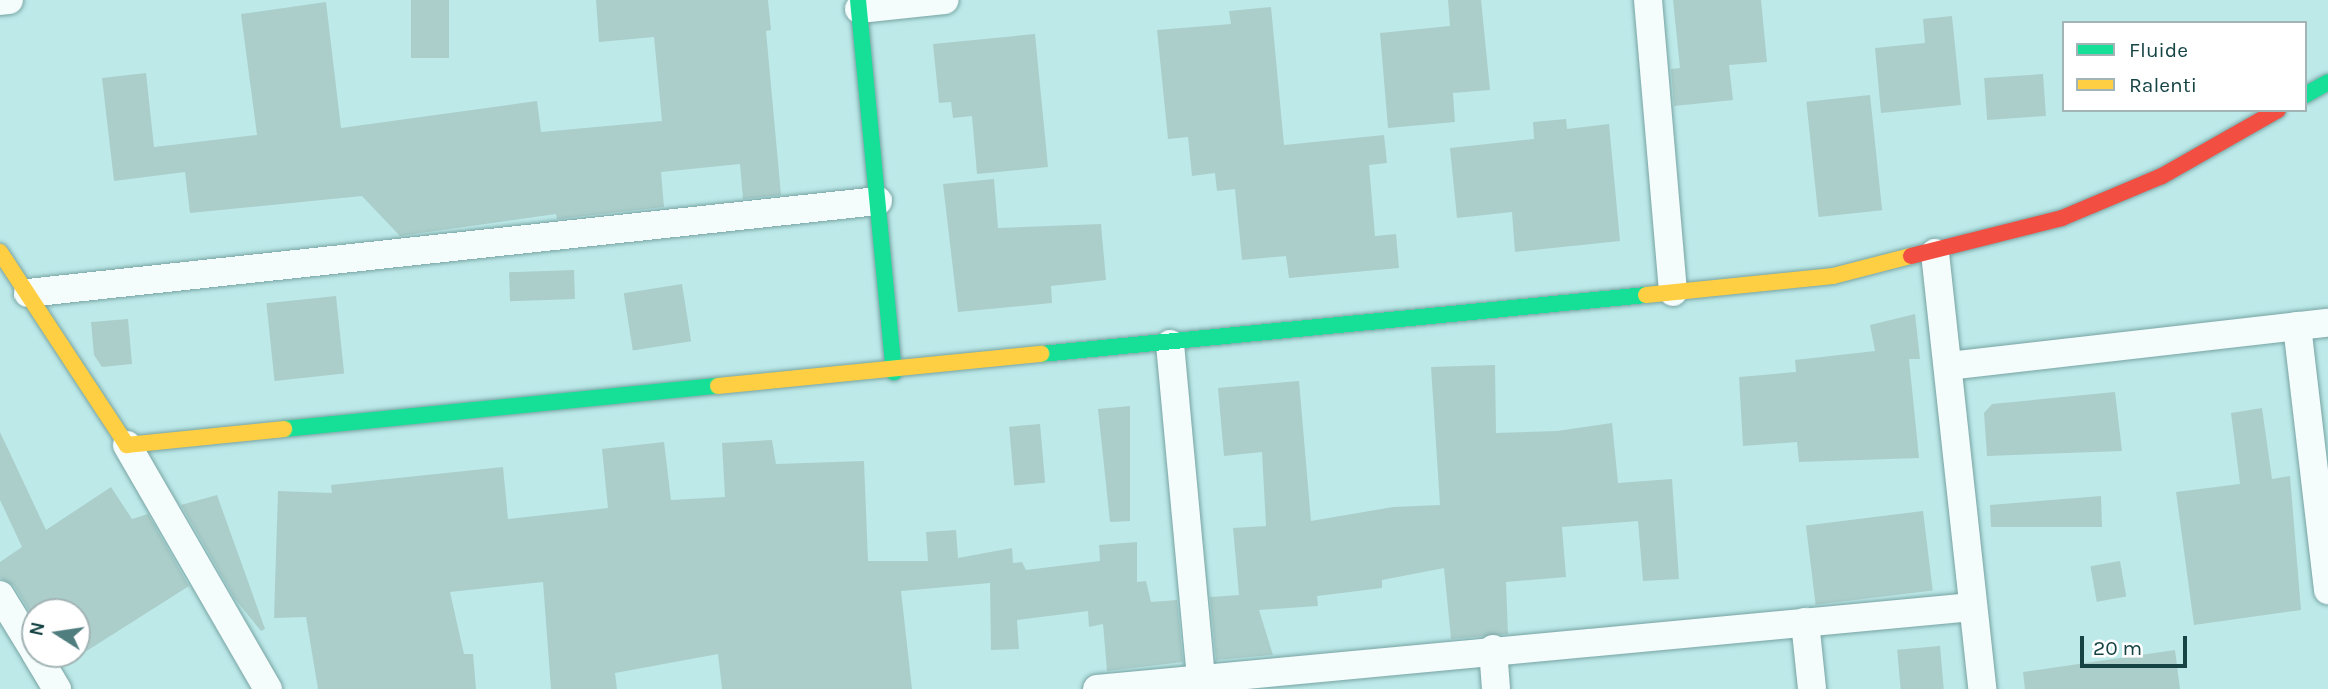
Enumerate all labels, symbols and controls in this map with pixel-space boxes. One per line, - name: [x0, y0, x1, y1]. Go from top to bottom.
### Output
- legend: [2062, 21, 2307, 112]
- text: Fluide: [2129, 38, 2188, 62]
- text: Ralenti: [2129, 73, 2197, 97]
- north arrow: [21, 598, 91, 668]
- text: N: [25, 620, 50, 638]
- scale bar: [2083, 622, 2190, 666]
- text: 20 m: [2093, 636, 2142, 660]

